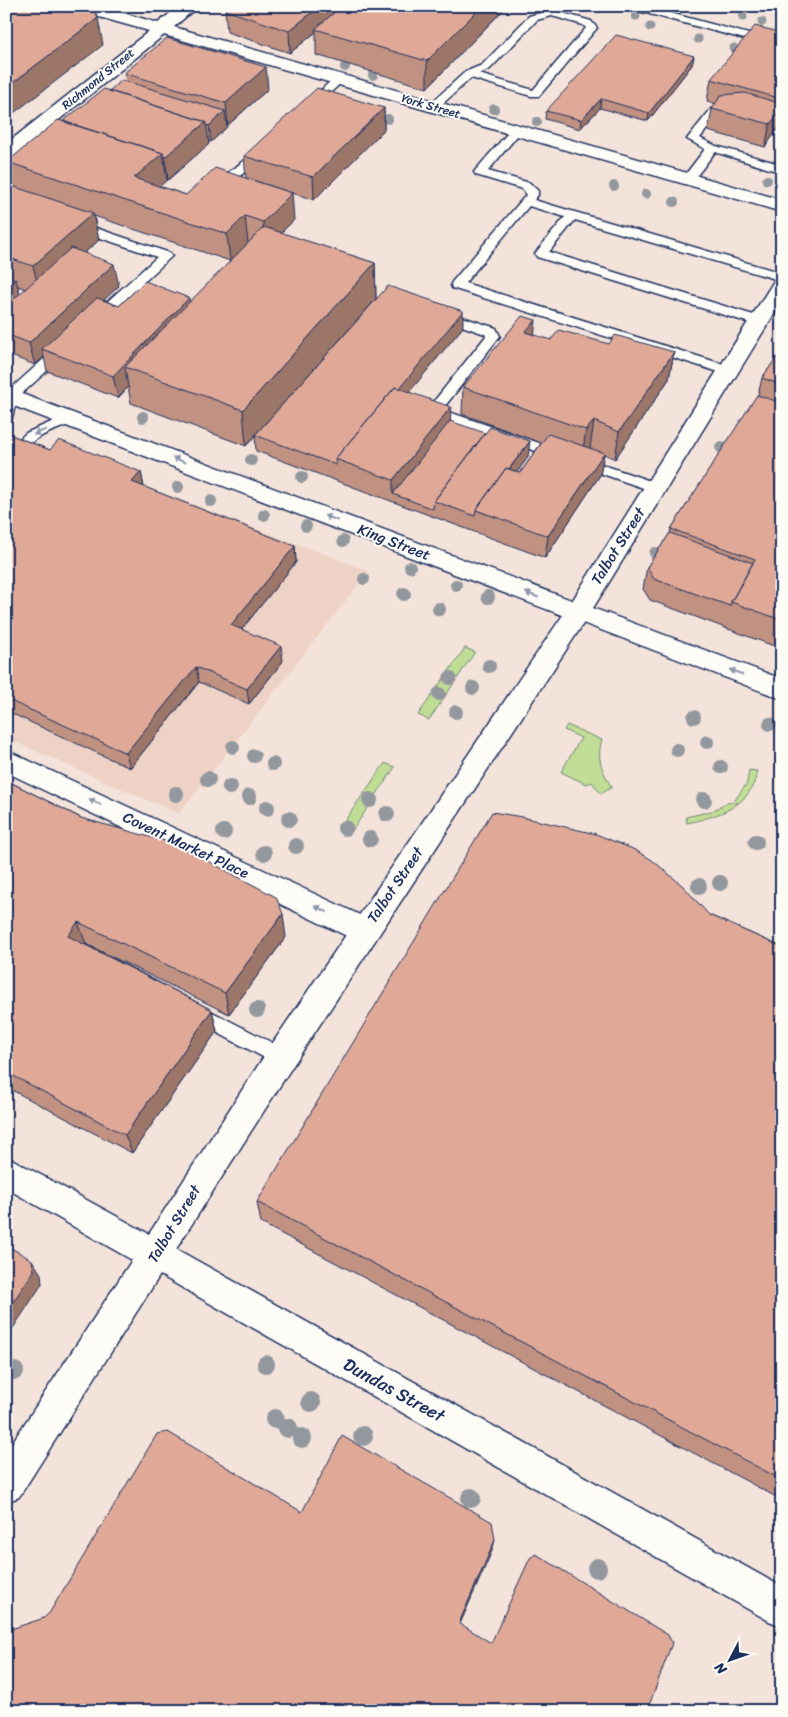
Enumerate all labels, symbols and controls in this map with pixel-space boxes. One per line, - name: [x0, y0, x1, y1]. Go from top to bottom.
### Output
- street label: Richmond Street: [57, 42, 139, 116]
- street label: York Street: [399, 87, 463, 125]
- one-way arrow: [33, 428, 47, 436]
- one-way arrow: [171, 456, 186, 464]
- street label: Talbot Street: [584, 501, 653, 590]
- one-way arrow: [323, 514, 338, 522]
- street label: King Street: [354, 516, 435, 568]
- one-way arrow: [525, 590, 539, 598]
- one-way arrow: [728, 668, 743, 676]
- one-way arrow: [88, 798, 102, 806]
- street label: Covent Market Place: [118, 804, 254, 886]
- street label: Talbot Street: [360, 841, 431, 929]
- one-way arrow: [314, 905, 328, 913]
- street label: Talbot Street: [140, 1179, 208, 1268]
- street label: Dundas Street: [337, 1349, 452, 1432]
- north arrow: [706, 1634, 756, 1684]
- text: N: [708, 1656, 734, 1681]

